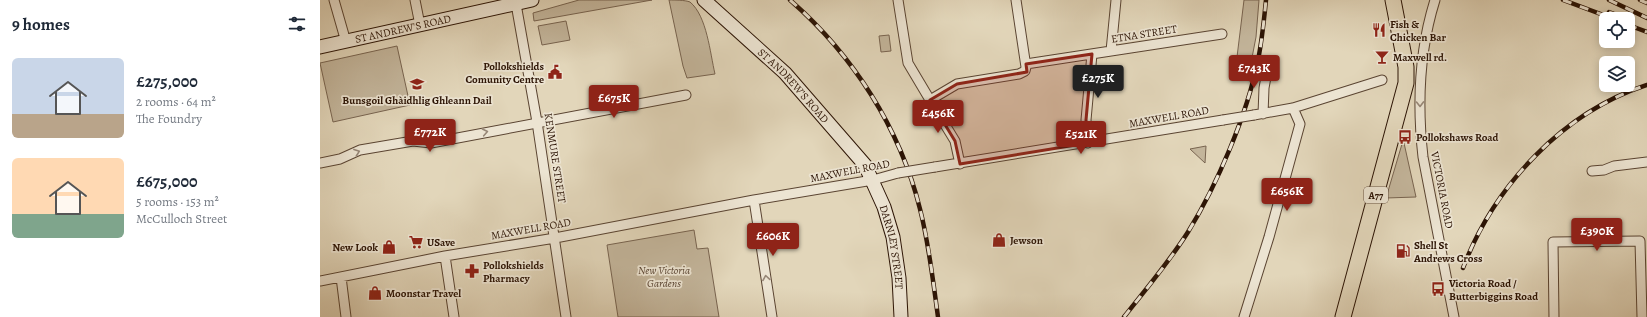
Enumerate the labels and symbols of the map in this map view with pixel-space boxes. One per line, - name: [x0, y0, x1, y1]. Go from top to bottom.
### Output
- street label: ST ANDREW'S ROAD: [354, 11, 453, 47]
- place label: Fish & Chicken Bar: [1390, 17, 1447, 45]
- street label: ETNA STREET: [1110, 21, 1178, 47]
- restaurant icon: Fish & Chicken Bar: [1371, 22, 1387, 38]
- street label: ST ANDREW'S ROAD: [755, 45, 833, 126]
- bar icon: Maxwell rd.: [1374, 49, 1390, 65]
- place label: Maxwell rd.: [1393, 50, 1447, 65]
- pin: £743K: [1226, 55, 1282, 89]
- place label: Pollokshields Comunity Centre: [465, 59, 544, 87]
- public building icon: Pollokshields Comunity Centre: [547, 64, 563, 80]
- pin: £275K: [1070, 65, 1126, 99]
- school or university icon: Bunsgoil Ghàidhlig Ghleann Dail: [409, 76, 425, 92]
- pin: £675K: [586, 85, 642, 119]
- place label: Bunsgoil Ghàidhlig Ghleann Dail: [342, 93, 492, 108]
- pin: £456K: [910, 100, 966, 134]
- one-way arrow: [1416, 101, 1424, 107]
- street label: MAXWELL ROAD: [1128, 103, 1210, 131]
- street label: KENMURE STREET: [540, 112, 570, 204]
- pin: £772K: [402, 119, 458, 153]
- pin: £521K: [1053, 121, 1109, 155]
- one-way arrow: [482, 128, 488, 137]
- bus stop icon: Pollokshaws Road: [1397, 129, 1413, 145]
- place label: Pollokshaws Road: [1416, 130, 1499, 145]
- one-way arrow: [354, 148, 361, 157]
- street label: VICTORIA ROAD: [1427, 149, 1457, 230]
- street label: MAXWELL ROAD: [809, 156, 891, 186]
- pin: £656K: [1259, 178, 1315, 212]
- road number: A77: [1364, 187, 1388, 203]
- street label: DARNLEY STREET: [876, 203, 907, 290]
- street label: MAXWELL ROAD: [490, 215, 572, 243]
- pin: £390K: [1569, 218, 1625, 252]
- pin: £606K: [745, 223, 801, 257]
- shop icon: Jewson: [991, 232, 1007, 248]
- place label: Jewson: [1010, 233, 1043, 248]
- supermarket icon: USave: [408, 234, 424, 250]
- place label: USave: [427, 235, 455, 250]
- place label: Shell St Andrews Cross: [1413, 238, 1483, 266]
- shop icon: New Look: [381, 239, 397, 255]
- place label: New Look: [332, 240, 378, 255]
- fuel station icon: Shell St Andrews Cross: [1395, 243, 1411, 259]
- place label: Pollokshields Pharmacy: [483, 258, 544, 286]
- pharmacy icon: Pollokshields Pharmacy: [464, 263, 480, 279]
- park label: New Victoria Gardens: [638, 263, 690, 291]
- one-way arrow: [762, 275, 771, 282]
- place label: Victoria Road / Butterbiggins Road: [1448, 276, 1538, 304]
- bus stop icon: Victoria Road / Butterbiggins Road: [1430, 281, 1446, 297]
- shop icon: Moonstar Travel: [367, 285, 383, 301]
- place label: Moonstar Travel: [386, 286, 461, 301]

